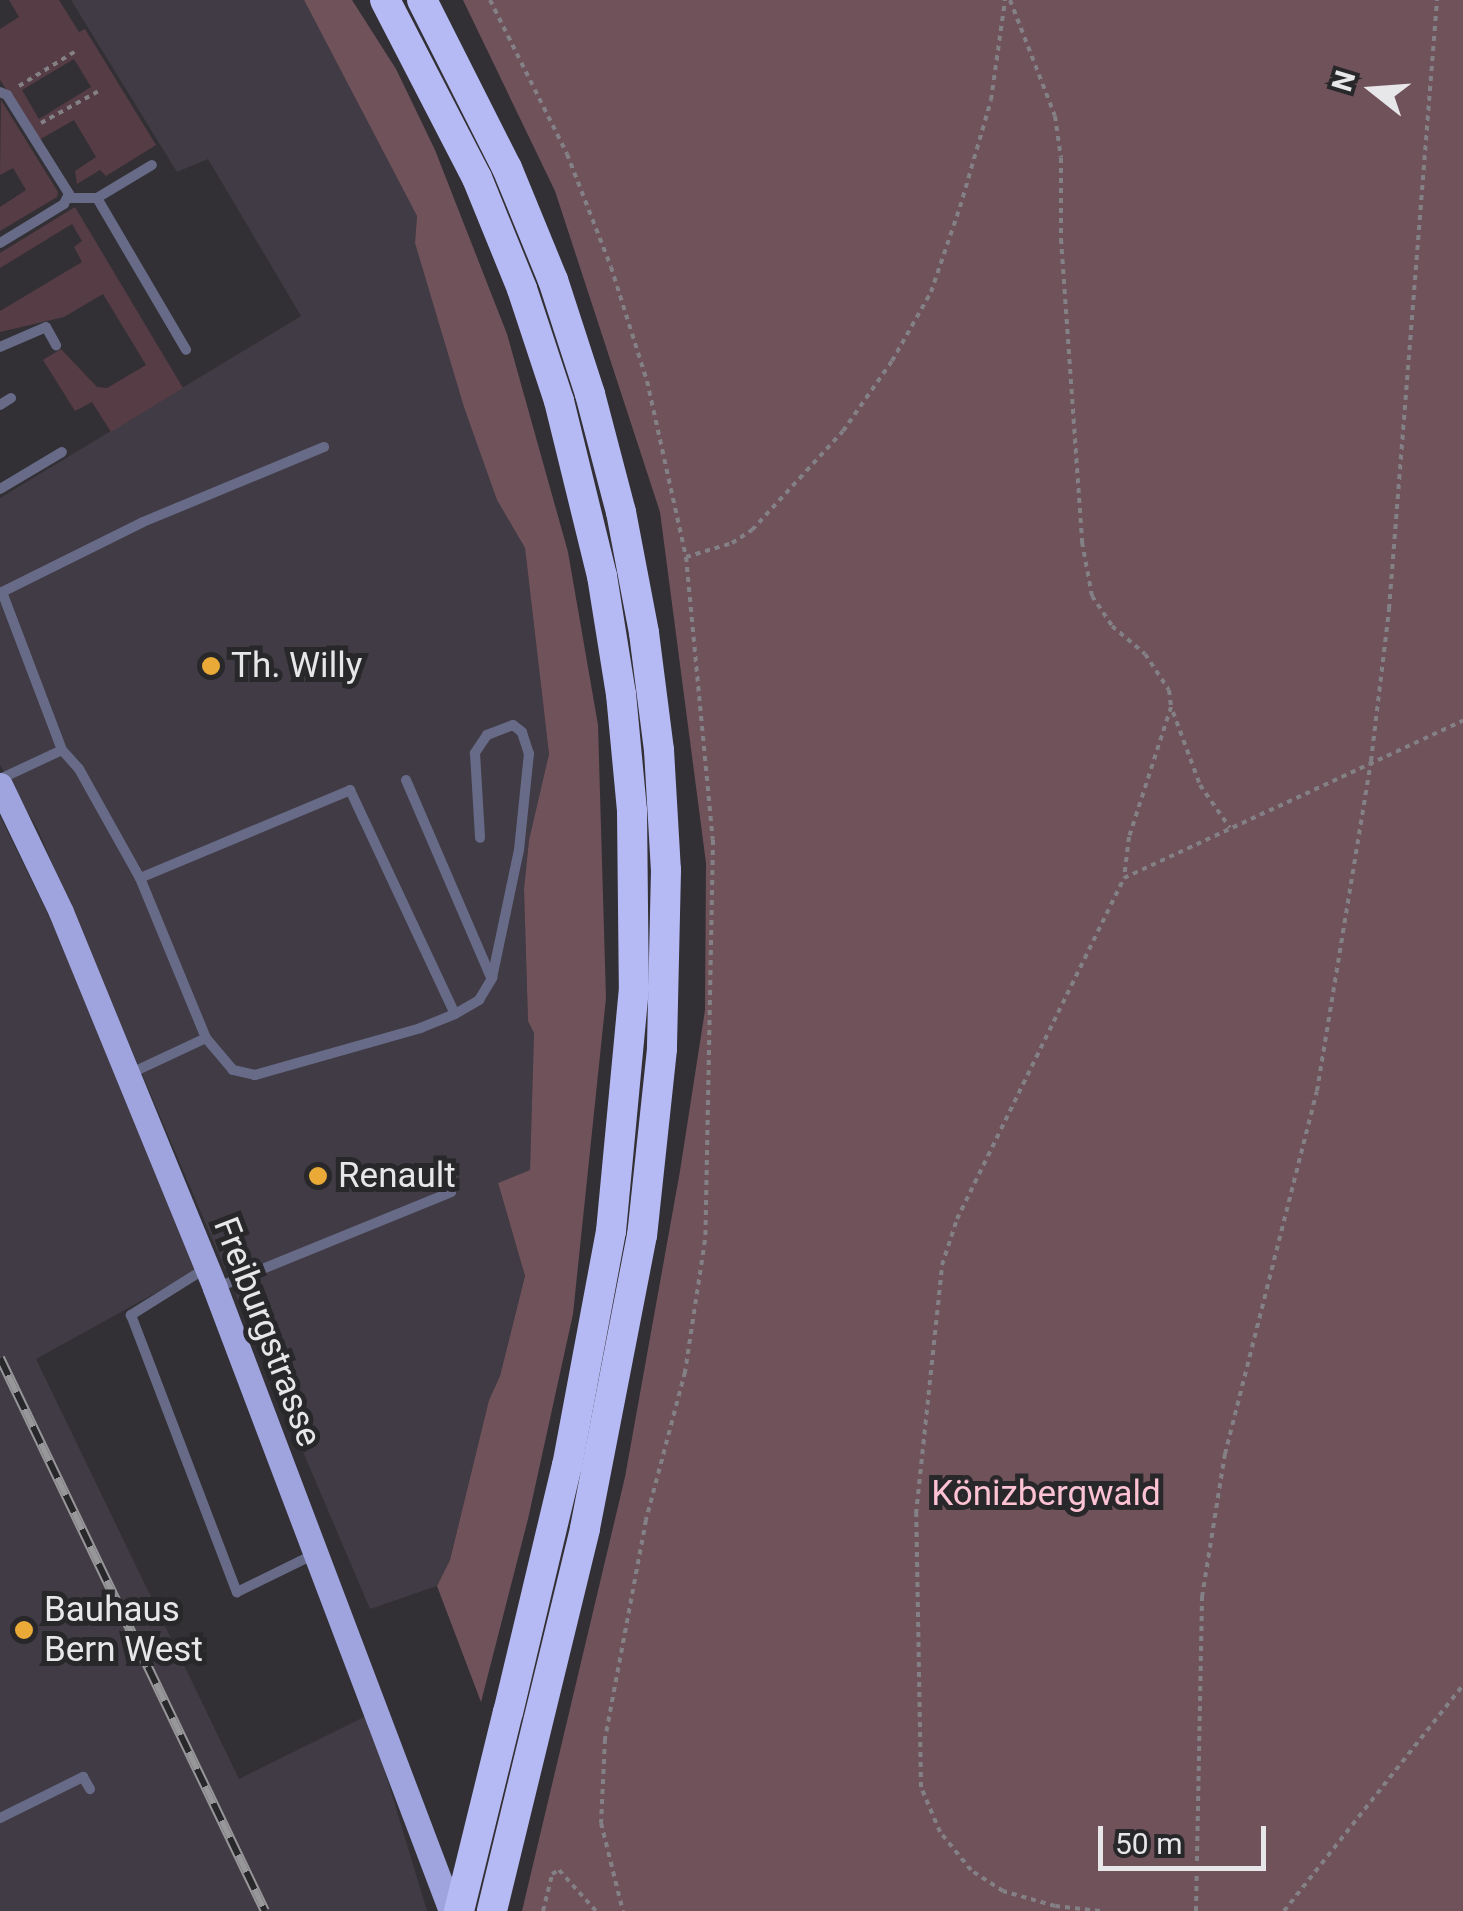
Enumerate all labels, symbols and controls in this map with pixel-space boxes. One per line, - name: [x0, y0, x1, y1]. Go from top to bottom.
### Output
- north arrow: [1323, 40, 1423, 140]
- text: N: [1325, 67, 1362, 95]
- place label: Th. Willy: [231, 645, 362, 687]
- marker: Th. Willy: [200, 655, 222, 677]
- place label: Renault: [338, 1155, 456, 1197]
- marker: Renault: [307, 1165, 329, 1187]
- street label: Freiburgstrasse: [204, 1211, 330, 1453]
- park label: Könizbergwald: [931, 1473, 1161, 1515]
- place label: Bauhaus Bern West: [44, 1589, 203, 1671]
- marker: Bauhaus Bern West: [13, 1619, 35, 1641]
- scale bar: [1103, 1806, 1270, 1868]
- text: 50 m: [1115, 1826, 1182, 1861]

